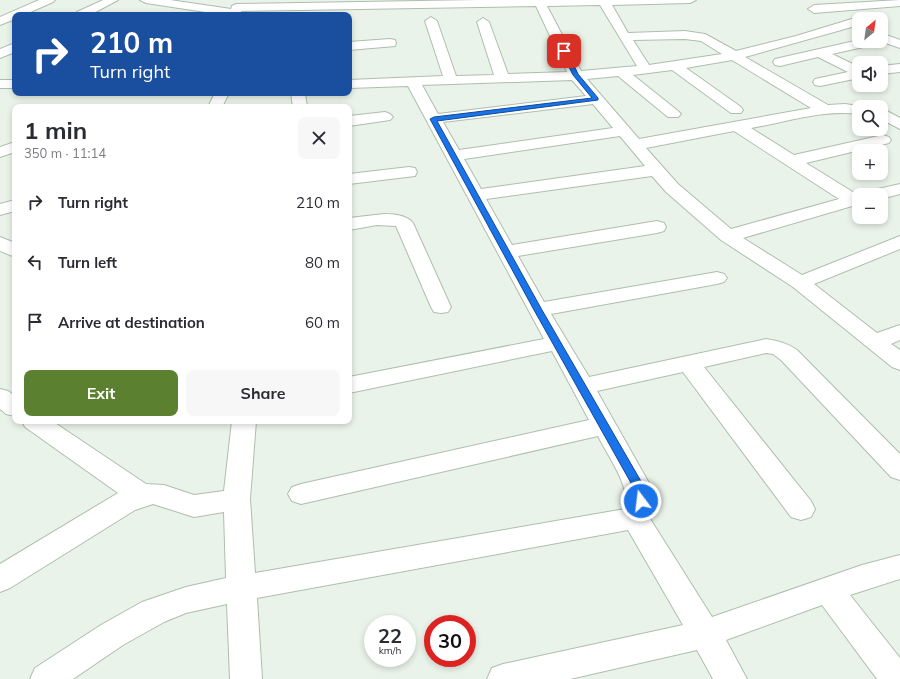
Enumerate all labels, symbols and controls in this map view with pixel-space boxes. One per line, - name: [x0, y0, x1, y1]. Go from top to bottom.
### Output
- north arrow: [852, 12, 888, 48]
- map controls: [852, 12, 888, 224]
- text: 210 m: [90, 25, 173, 60]
- icon: right: [24, 28, 76, 80]
- pin: [547, 34, 581, 68]
- icon: arrive: [553, 40, 575, 62]
- button: sound: [852, 56, 888, 92]
- text: Turn right: [90, 60, 170, 83]
- button: search: [852, 100, 888, 136]
- text: 1 min: [24, 115, 87, 145]
- button: close: [298, 117, 340, 159]
- button: +: [852, 144, 888, 180]
- text: 350 m · 11:14: [24, 145, 106, 161]
- button: −: [852, 188, 888, 224]
- icon: right: [24, 191, 46, 213]
- text: Turn right: [58, 193, 128, 212]
- text: 210 m: [296, 193, 340, 212]
- icon: left: [24, 251, 46, 273]
- text: Turn left: [58, 253, 117, 272]
- text: 80 m: [305, 253, 340, 272]
- icon: arrive: [24, 311, 46, 333]
- text: Arrive at destination: [58, 313, 205, 332]
- text: 60 m: [305, 313, 340, 332]
- button: Exit: [24, 370, 178, 416]
- button: Share: [186, 370, 340, 416]
- position arrow: [620, 480, 662, 522]
- speed limit sign: 30: [424, 615, 476, 667]
- text: 22: [378, 623, 402, 648]
- text: km/h: [379, 644, 401, 657]

